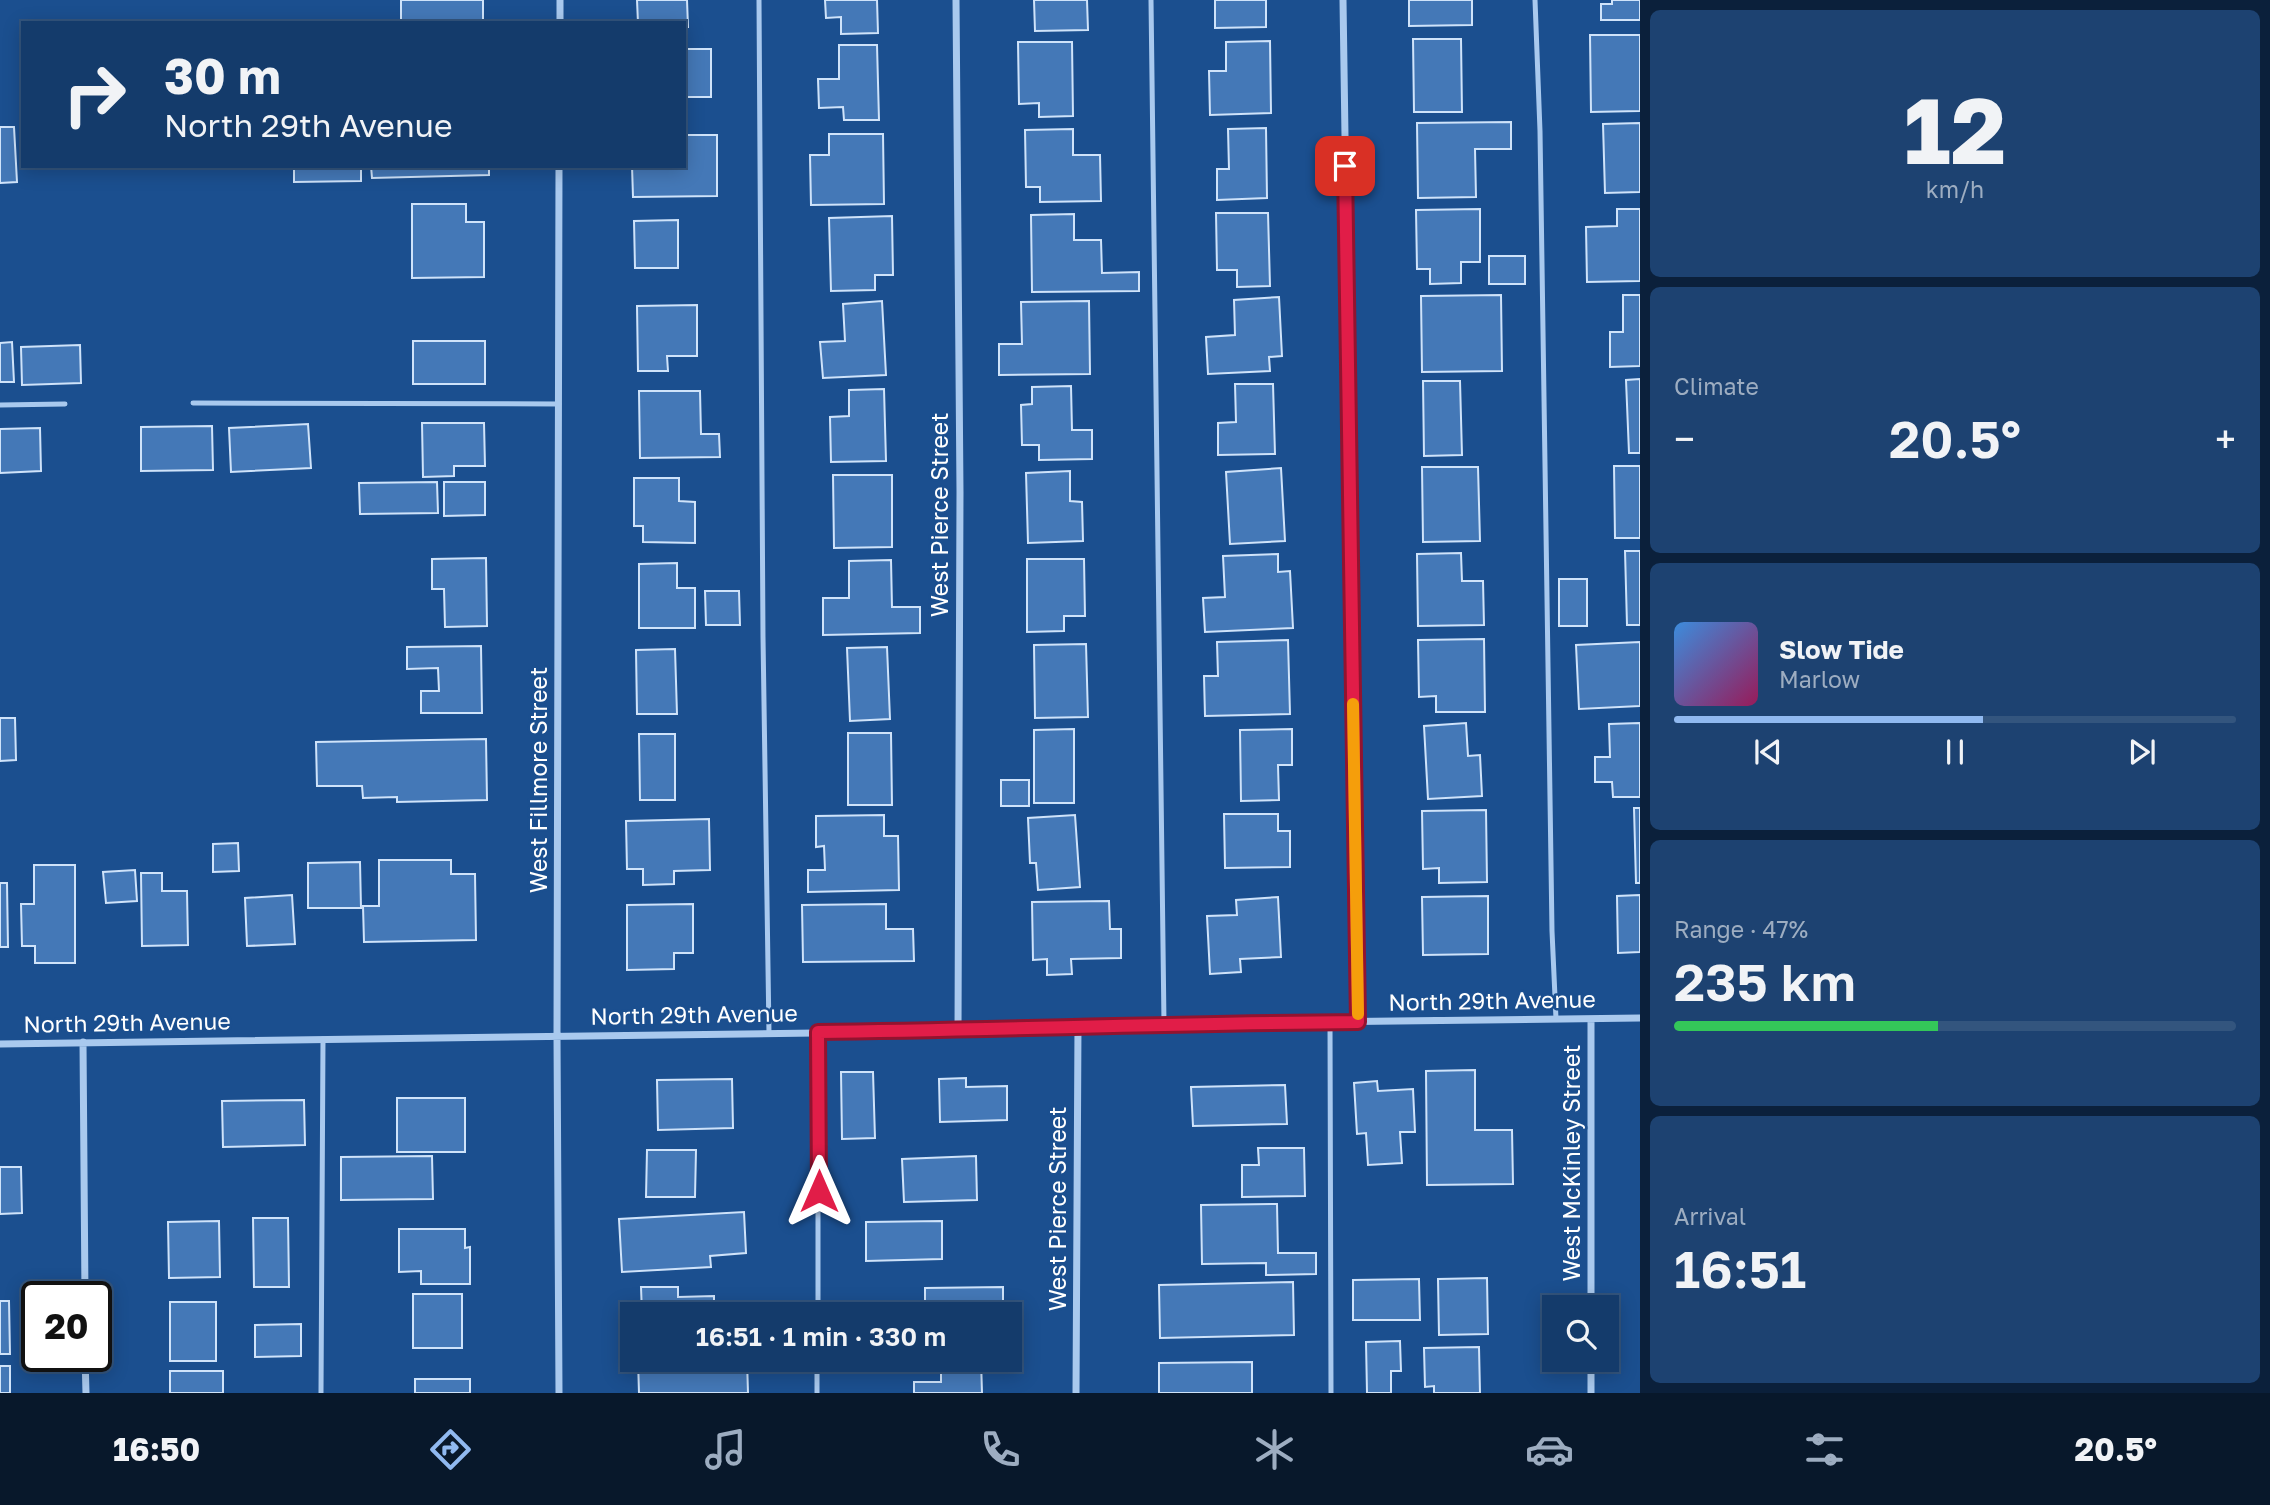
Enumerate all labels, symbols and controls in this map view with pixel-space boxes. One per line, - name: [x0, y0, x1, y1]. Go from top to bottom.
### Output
- text: 30 m: [164, 46, 281, 105]
- icon: right: [49, 49, 140, 140]
- text: 12: [1904, 75, 2006, 184]
- text: North 29th Avenue: [164, 106, 452, 144]
- pin: [1315, 136, 1375, 196]
- icon: arrive: [1326, 147, 1364, 185]
- text: km/h: [1926, 175, 1984, 203]
- text: Climate: [1674, 372, 1759, 400]
- text: 20.5°: [1889, 407, 2021, 469]
- street label: West Pierce Street: [925, 413, 953, 617]
- text: −: [1674, 416, 1695, 461]
- text: +: [2215, 416, 2236, 461]
- text: Slow Tide: [1779, 634, 1904, 665]
- text: Marlow: [1779, 665, 1860, 693]
- street label: West Fillmore Street: [524, 667, 552, 893]
- icon: previous: [1749, 733, 1787, 771]
- icon: pause: [1936, 733, 1974, 771]
- icon: next: [2123, 733, 2161, 771]
- text: Range · 47%: [1674, 915, 1808, 943]
- text: 235 km: [1674, 950, 1856, 1012]
- street label: North 29th Avenue: [1388, 984, 1596, 1016]
- street label: North 29th Avenue: [590, 998, 798, 1030]
- street label: North 29th Avenue: [23, 1006, 231, 1038]
- street label: West McKinley Street: [1557, 1045, 1585, 1281]
- street label: West Pierce Street: [1043, 1107, 1071, 1311]
- position arrow: [782, 1154, 856, 1228]
- text: Arrival: [1674, 1202, 1746, 1230]
- text: 16:51: [1674, 1237, 1806, 1299]
- speed limit sign: 20: [21, 1281, 112, 1372]
- map controls: [1542, 1295, 1619, 1372]
- button: search: [1542, 1295, 1619, 1372]
- text: 16:51 · 1 min · 330 m: [696, 1321, 946, 1352]
- icon: directions: [426, 1425, 475, 1474]
- icon: music: [701, 1425, 750, 1474]
- icon: phone: [976, 1425, 1025, 1474]
- icon: climate: [1250, 1425, 1299, 1474]
- icon: car: [1525, 1425, 1574, 1474]
- icon: filters: [1800, 1425, 1849, 1474]
- text: 16:50: [113, 1430, 200, 1468]
- text: 20.5°: [2075, 1430, 2157, 1468]

